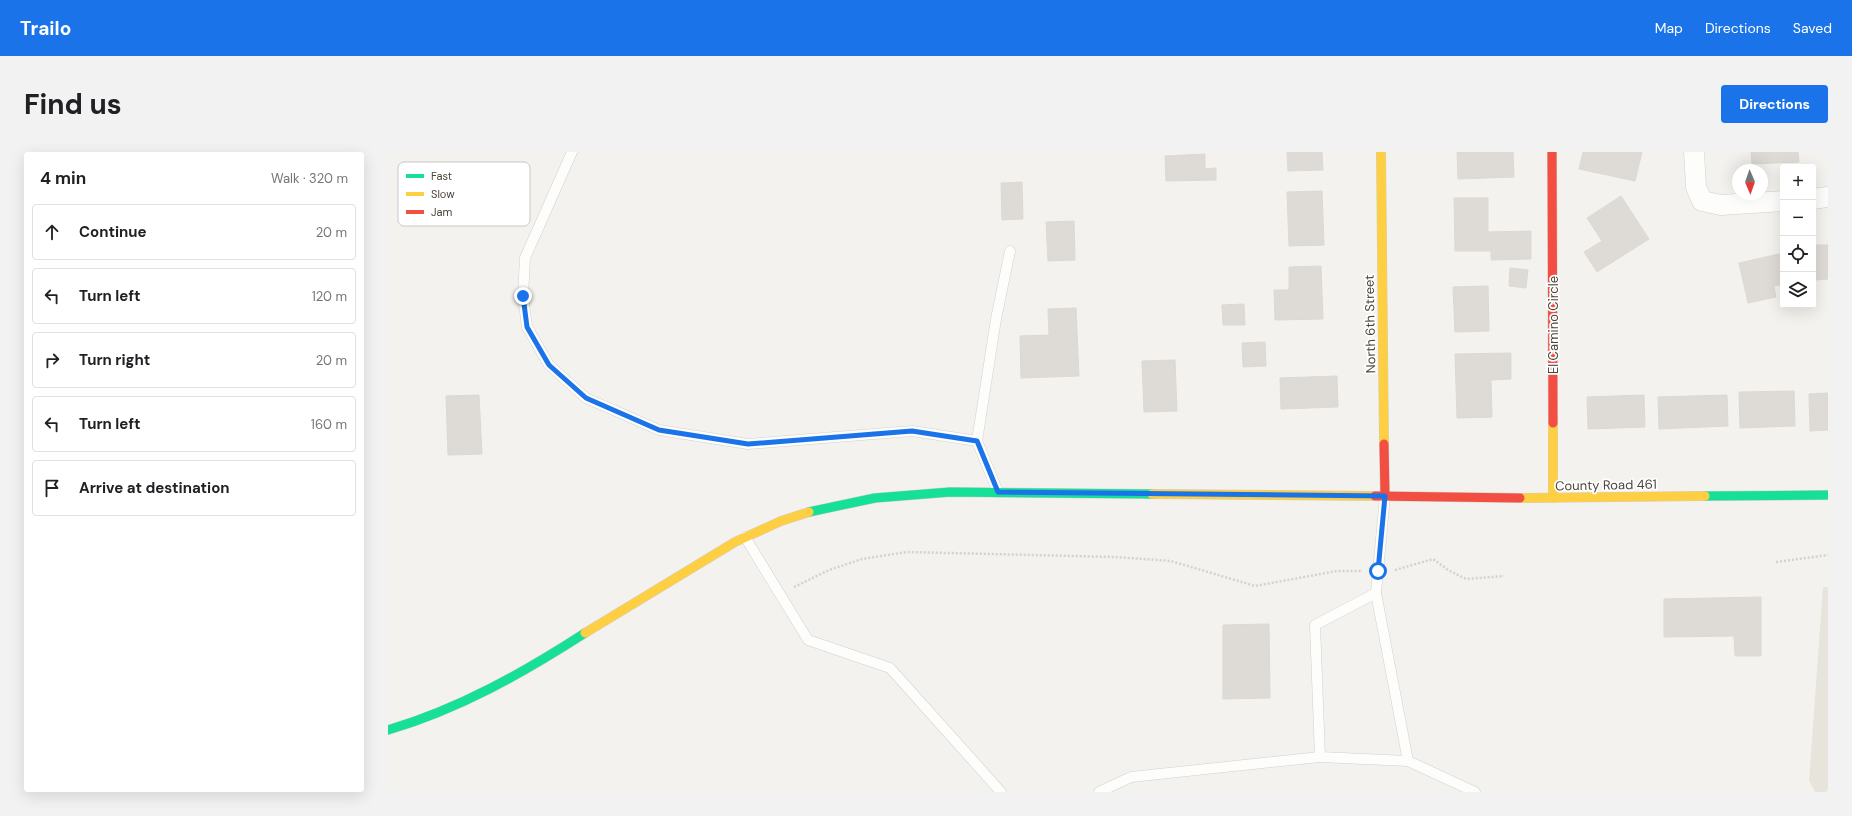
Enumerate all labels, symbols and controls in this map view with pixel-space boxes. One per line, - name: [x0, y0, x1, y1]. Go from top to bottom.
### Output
- text: Trailo: [20, 16, 71, 41]
- text: Map: [1655, 19, 1683, 37]
- text: Directions: [1705, 19, 1771, 37]
- text: Saved: [1793, 19, 1832, 37]
- button: Directions: [1721, 85, 1828, 123]
- text: Find us: [24, 86, 122, 123]
- legend: [398, 162, 530, 226]
- north arrow: [1732, 164, 1768, 200]
- map controls: [1780, 164, 1816, 308]
- button: +: [1780, 164, 1816, 200]
- text: 4 min: [40, 167, 86, 189]
- text: Fast: [431, 169, 452, 183]
- text: Walk · 320 m: [271, 170, 348, 187]
- text: Slow: [431, 187, 455, 201]
- button: −: [1780, 200, 1816, 236]
- text: Jam: [431, 205, 452, 219]
- icon: ahead: [41, 221, 63, 243]
- text: Continue: [79, 222, 147, 242]
- text: 20 m: [316, 224, 347, 241]
- button: locate: [1780, 236, 1816, 272]
- button: layers: [1780, 272, 1816, 308]
- street label: North 6th Street: [1361, 275, 1379, 373]
- street label: El Camino Circle: [1545, 276, 1562, 374]
- icon: left: [41, 285, 63, 307]
- text: Turn left: [79, 286, 140, 306]
- route end: [514, 287, 532, 305]
- text: 120 m: [312, 288, 347, 305]
- icon: right: [41, 349, 63, 371]
- text: Turn right: [79, 350, 150, 370]
- text: 20 m: [316, 352, 347, 369]
- icon: left: [41, 413, 63, 435]
- text: Turn left: [79, 414, 140, 434]
- text: 160 m: [311, 416, 347, 433]
- street label: County Road 461: [1555, 476, 1657, 494]
- icon: arrive: [41, 477, 63, 499]
- text: Arrive at destination: [79, 478, 230, 498]
- route start: [1369, 562, 1387, 580]

